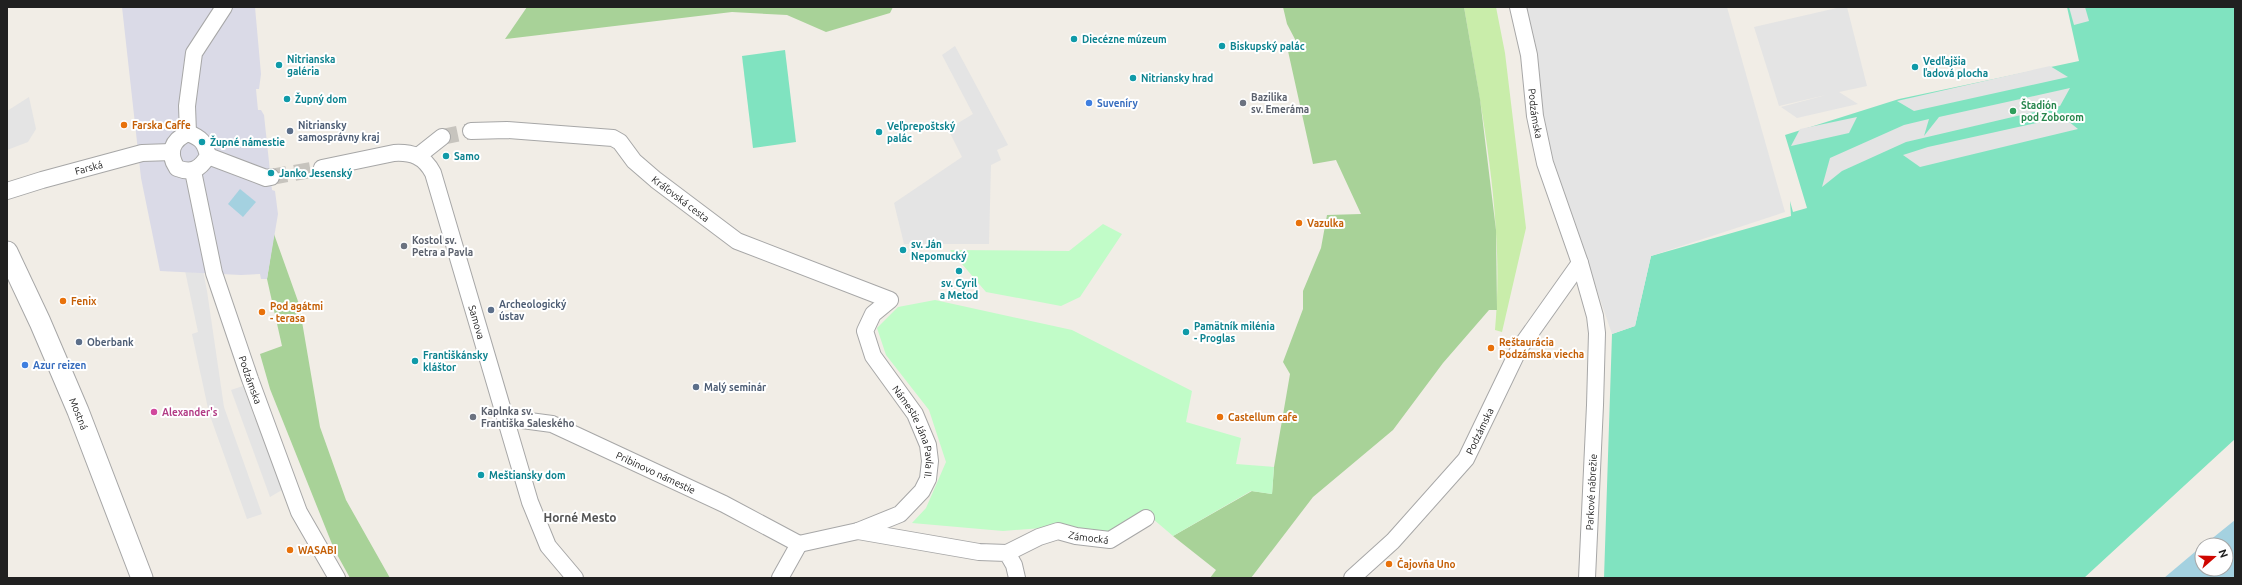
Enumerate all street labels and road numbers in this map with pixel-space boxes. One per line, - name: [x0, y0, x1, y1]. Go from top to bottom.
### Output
- street label: Podzámska: [1526, 88, 1545, 139]
- street label: Farská: [74, 159, 104, 177]
- street label: Kráľovská cesta: [649, 174, 711, 224]
- street label: Samova: [466, 304, 487, 341]
- street label: Podzámska: [236, 354, 264, 406]
- street label: Námestie Jána Pavla II.: [890, 384, 935, 480]
- street label: Mostná: [67, 396, 90, 432]
- street label: Podzámska: [1464, 406, 1496, 456]
- street label: Pribinovo námestie: [614, 450, 697, 496]
- street label: Parkové nábrežie: [1584, 453, 1599, 531]
- street label: Zámocká: [1067, 529, 1109, 546]

